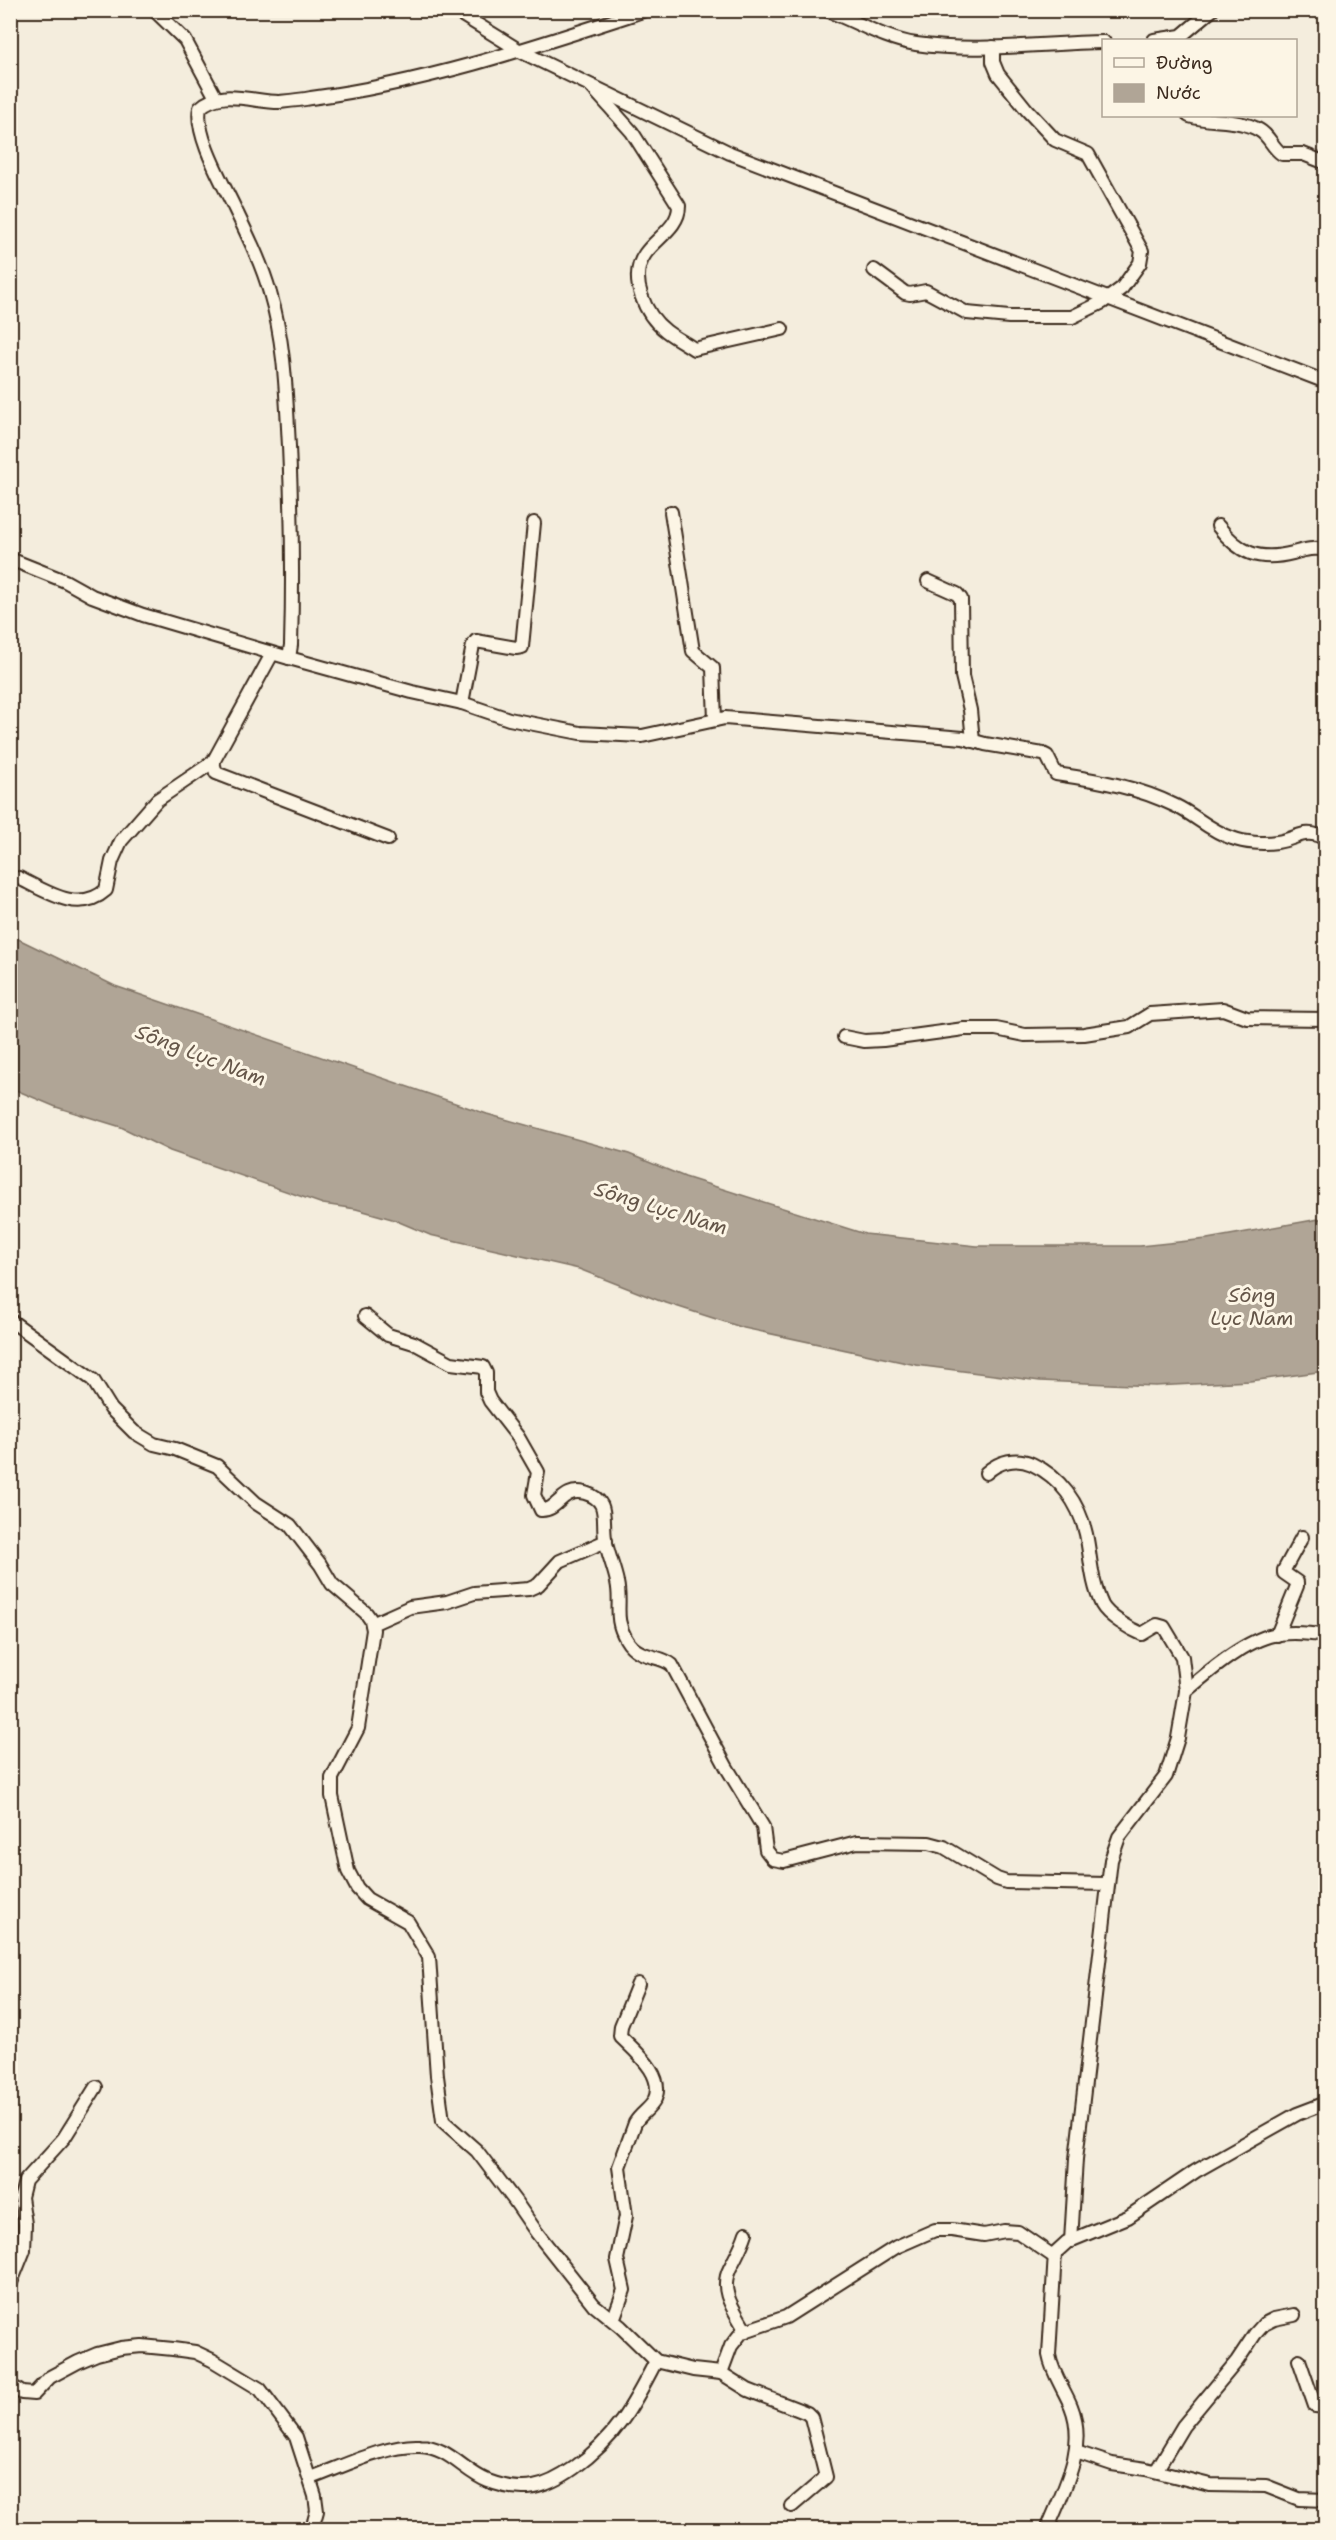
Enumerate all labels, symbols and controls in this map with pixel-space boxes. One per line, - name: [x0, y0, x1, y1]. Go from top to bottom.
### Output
- legend: [1102, 39, 1297, 117]
- text: Đường: [1156, 51, 1213, 75]
- text: Nước: [1156, 81, 1201, 105]
- water label: Sông Lục Nam: [132, 1018, 270, 1092]
- water label: Sông Lục Nam: [591, 1175, 731, 1241]
- water label: Sông Lục Nam: [1210, 1282, 1294, 1331]

